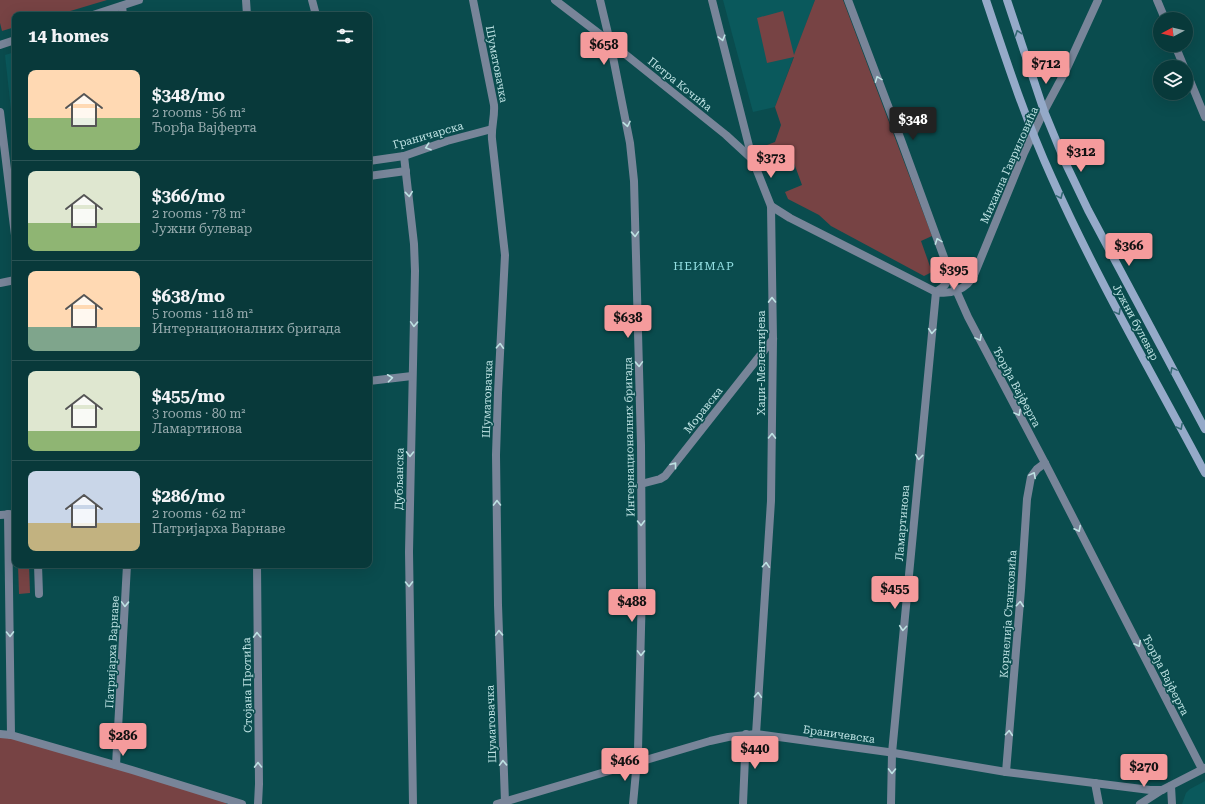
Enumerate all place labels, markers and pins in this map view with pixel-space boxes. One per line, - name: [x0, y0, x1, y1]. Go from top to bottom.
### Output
- pin: $658: [580, 32, 628, 66]
- pin: $712: [1022, 51, 1070, 85]
- pin: $348: [889, 107, 937, 141]
- pin: $312: [1057, 139, 1105, 173]
- pin: $373: [747, 145, 795, 179]
- pin: $366: [1105, 233, 1153, 267]
- pin: $395: [930, 257, 978, 291]
- pin: $638: [604, 305, 652, 339]
- pin: $455: [871, 576, 919, 610]
- pin: $488: [608, 589, 656, 623]
- pin: $286: [99, 723, 147, 757]
- pin: $440: [731, 736, 779, 770]
- pin: $466: [601, 748, 649, 782]
- pin: $270: [1120, 754, 1168, 788]

